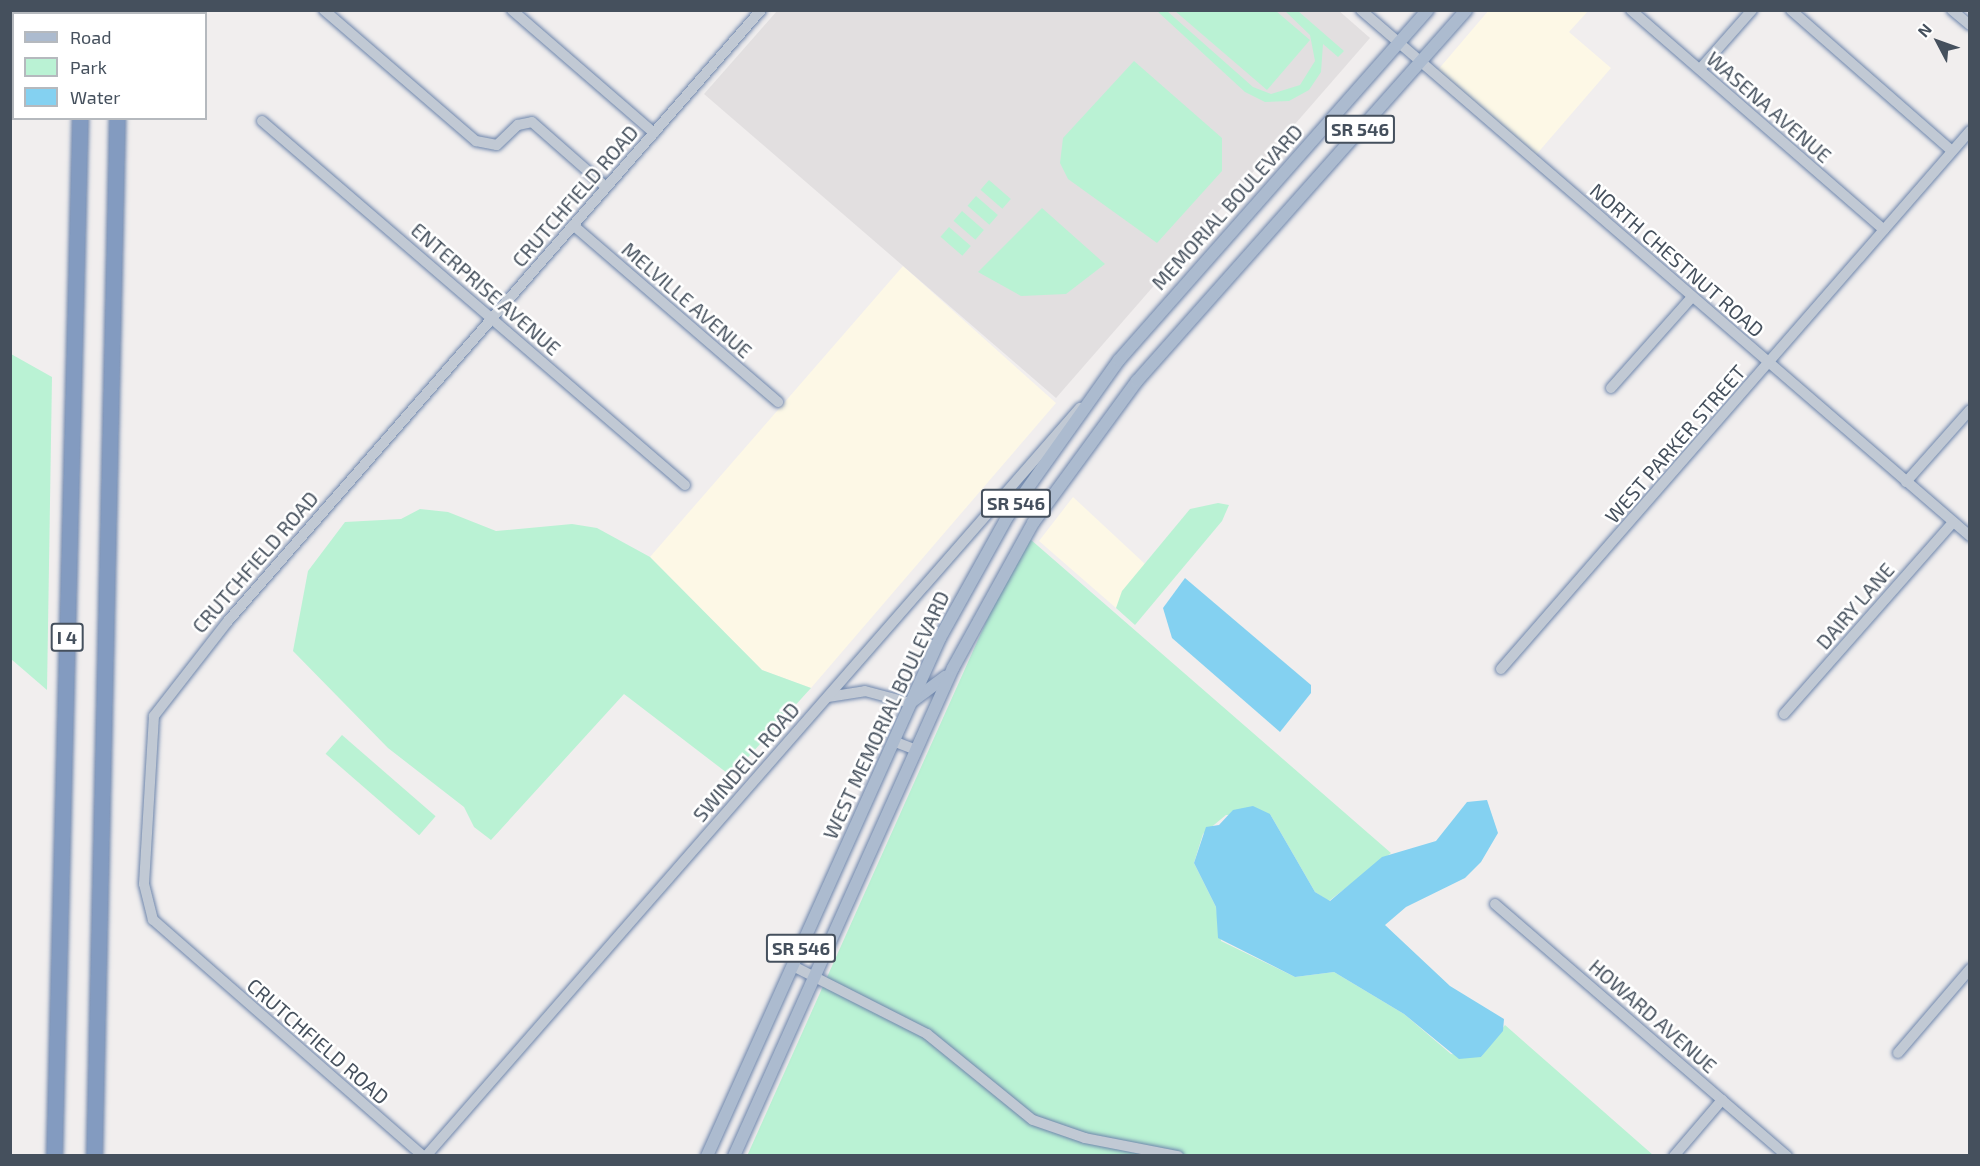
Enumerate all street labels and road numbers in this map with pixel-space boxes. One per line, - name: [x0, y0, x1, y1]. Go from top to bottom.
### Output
- street label: WASENA AVENUE: [1701, 46, 1837, 168]
- road number: SR 546: [1324, 114, 1396, 144]
- street label: MEMORIAL BOULEVARD: [1146, 119, 1308, 295]
- street label: CRUTCHFIELD ROAD: [507, 120, 643, 272]
- street label: NORTH CHESTNUT ROAD: [1585, 178, 1769, 342]
- street label: ENTERPRISE AVENUE: [406, 217, 566, 361]
- street label: MELVILLE AVENUE: [617, 237, 757, 363]
- street label: WEST PARKER STREET: [1600, 360, 1750, 528]
- street label: CRUTCHFIELD ROAD: [187, 486, 323, 638]
- road number: SR 546: [980, 488, 1052, 518]
- street label: DAIRY LANE: [1811, 558, 1899, 654]
- street label: WEST MEMORIAL BOULEVARD: [818, 587, 954, 843]
- road number: I 4: [50, 622, 84, 652]
- street label: SWINDELL ROAD: [688, 697, 804, 827]
- road number: SR 546: [765, 933, 837, 963]
- street label: HOWARD AVENUE: [1584, 954, 1722, 1078]
- street label: CRUTCHFIELD ROAD: [242, 973, 394, 1109]

